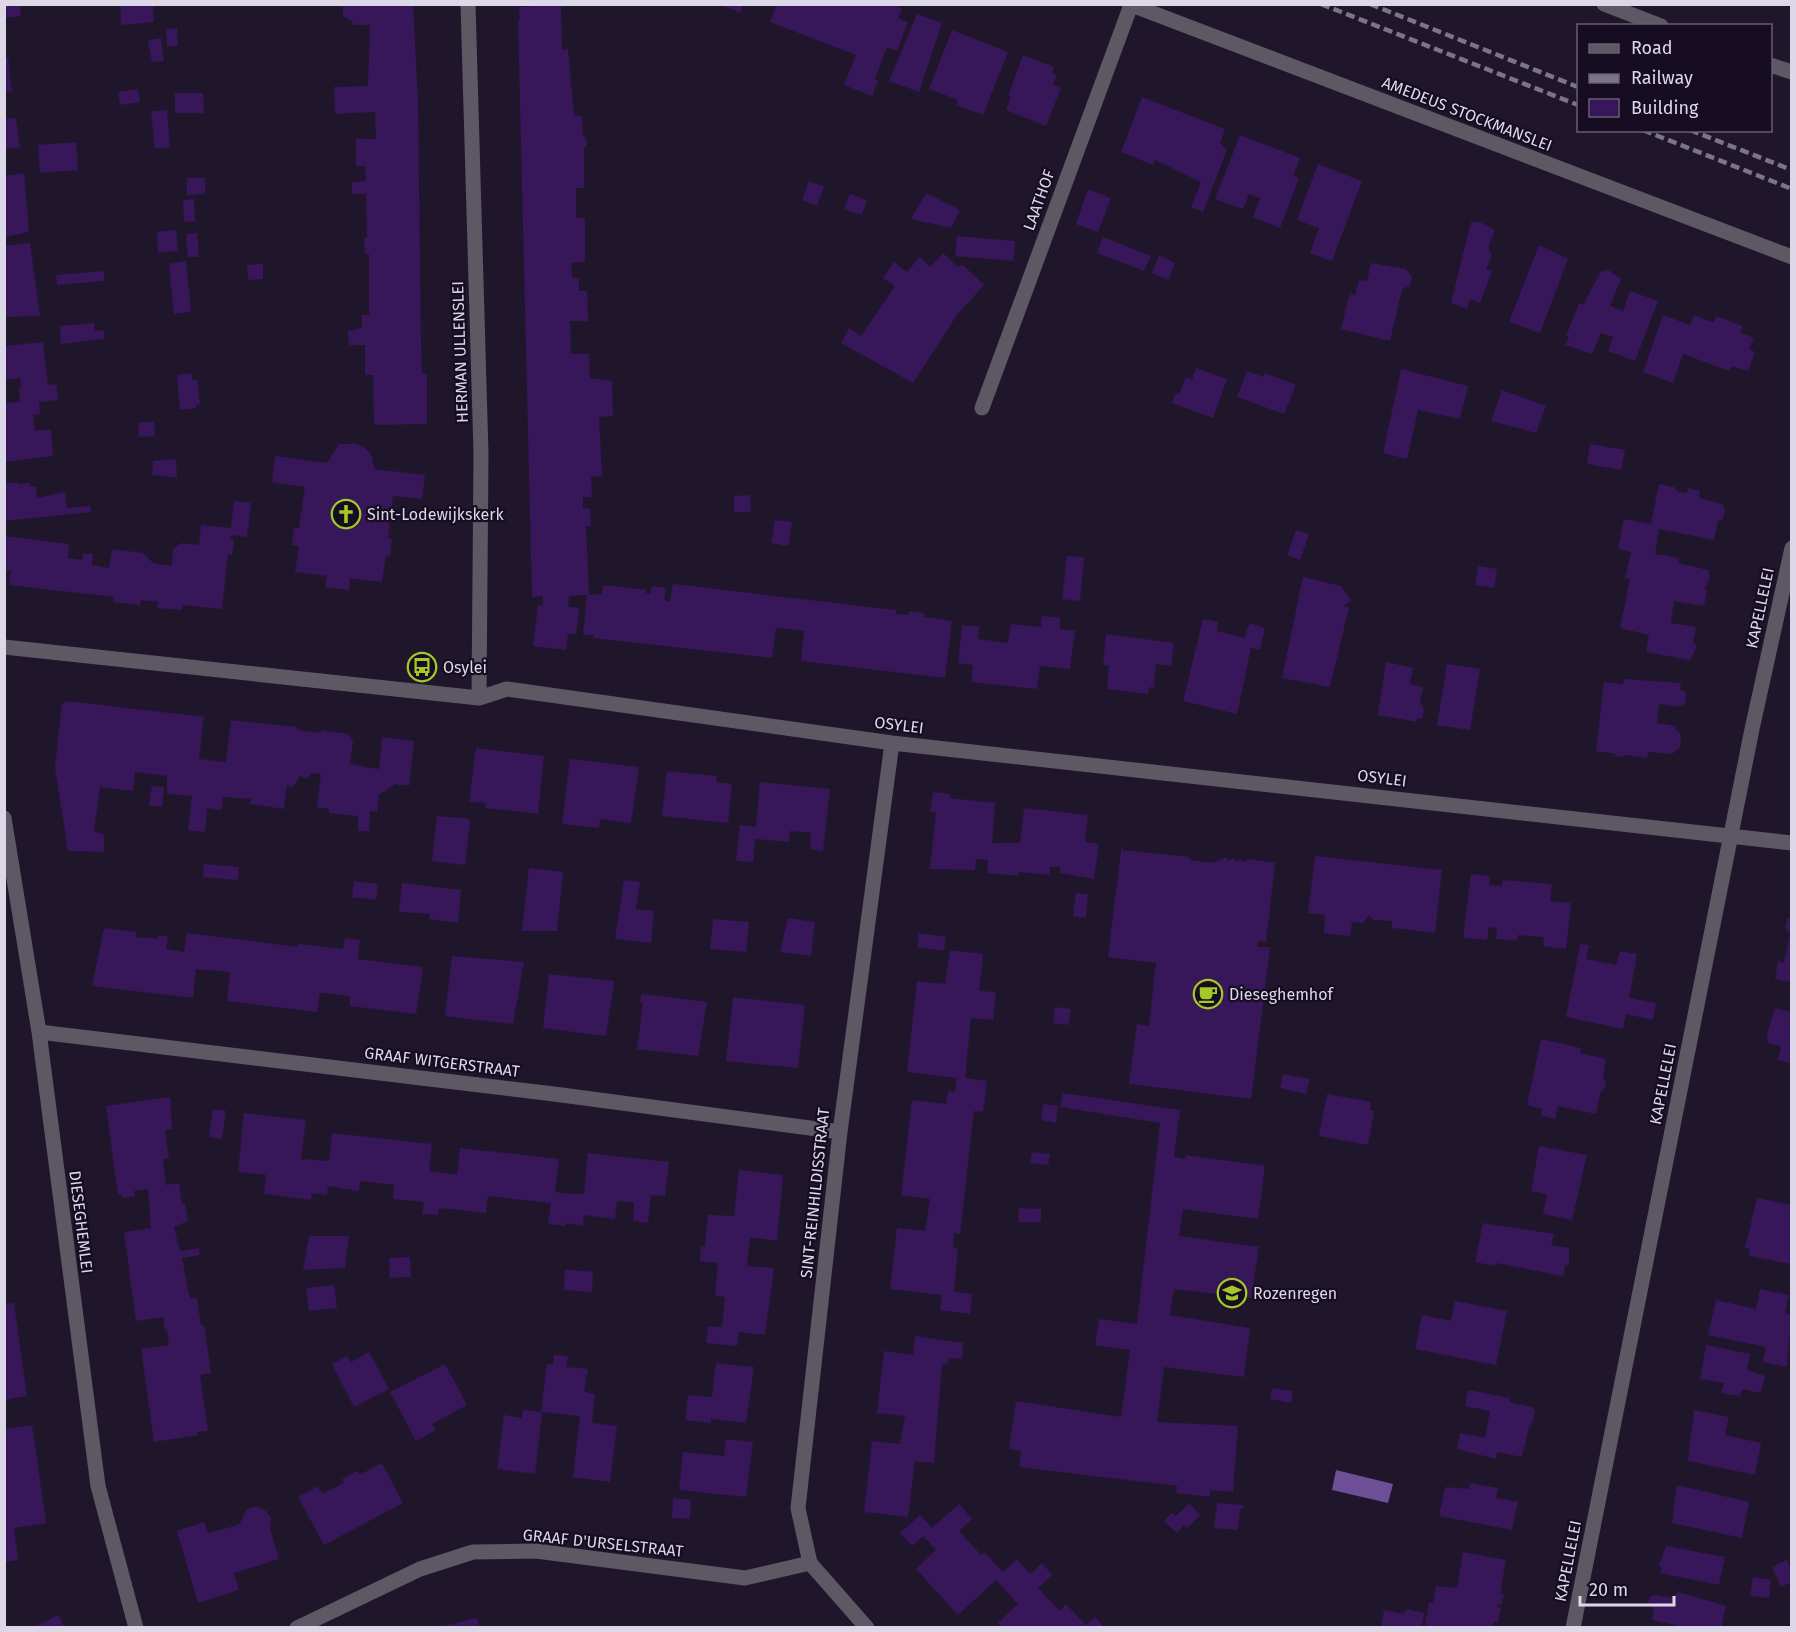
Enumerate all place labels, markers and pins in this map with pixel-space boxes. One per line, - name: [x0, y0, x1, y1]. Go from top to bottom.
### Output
- church icon: Sint-Lodewijkskerk: [330, 498, 362, 530]
- place label: Sint-Lodewijkskerk: [367, 505, 504, 524]
- bus stop icon: Osylei: [406, 651, 438, 683]
- place label: Osylei: [443, 658, 487, 677]
- cafe icon: Dieseghemhof: [1192, 978, 1224, 1010]
- place label: Dieseghemhof: [1229, 985, 1335, 1004]
- school or university icon: Rozenregen: [1216, 1277, 1248, 1309]
- place label: Rozenregen: [1253, 1284, 1337, 1303]

